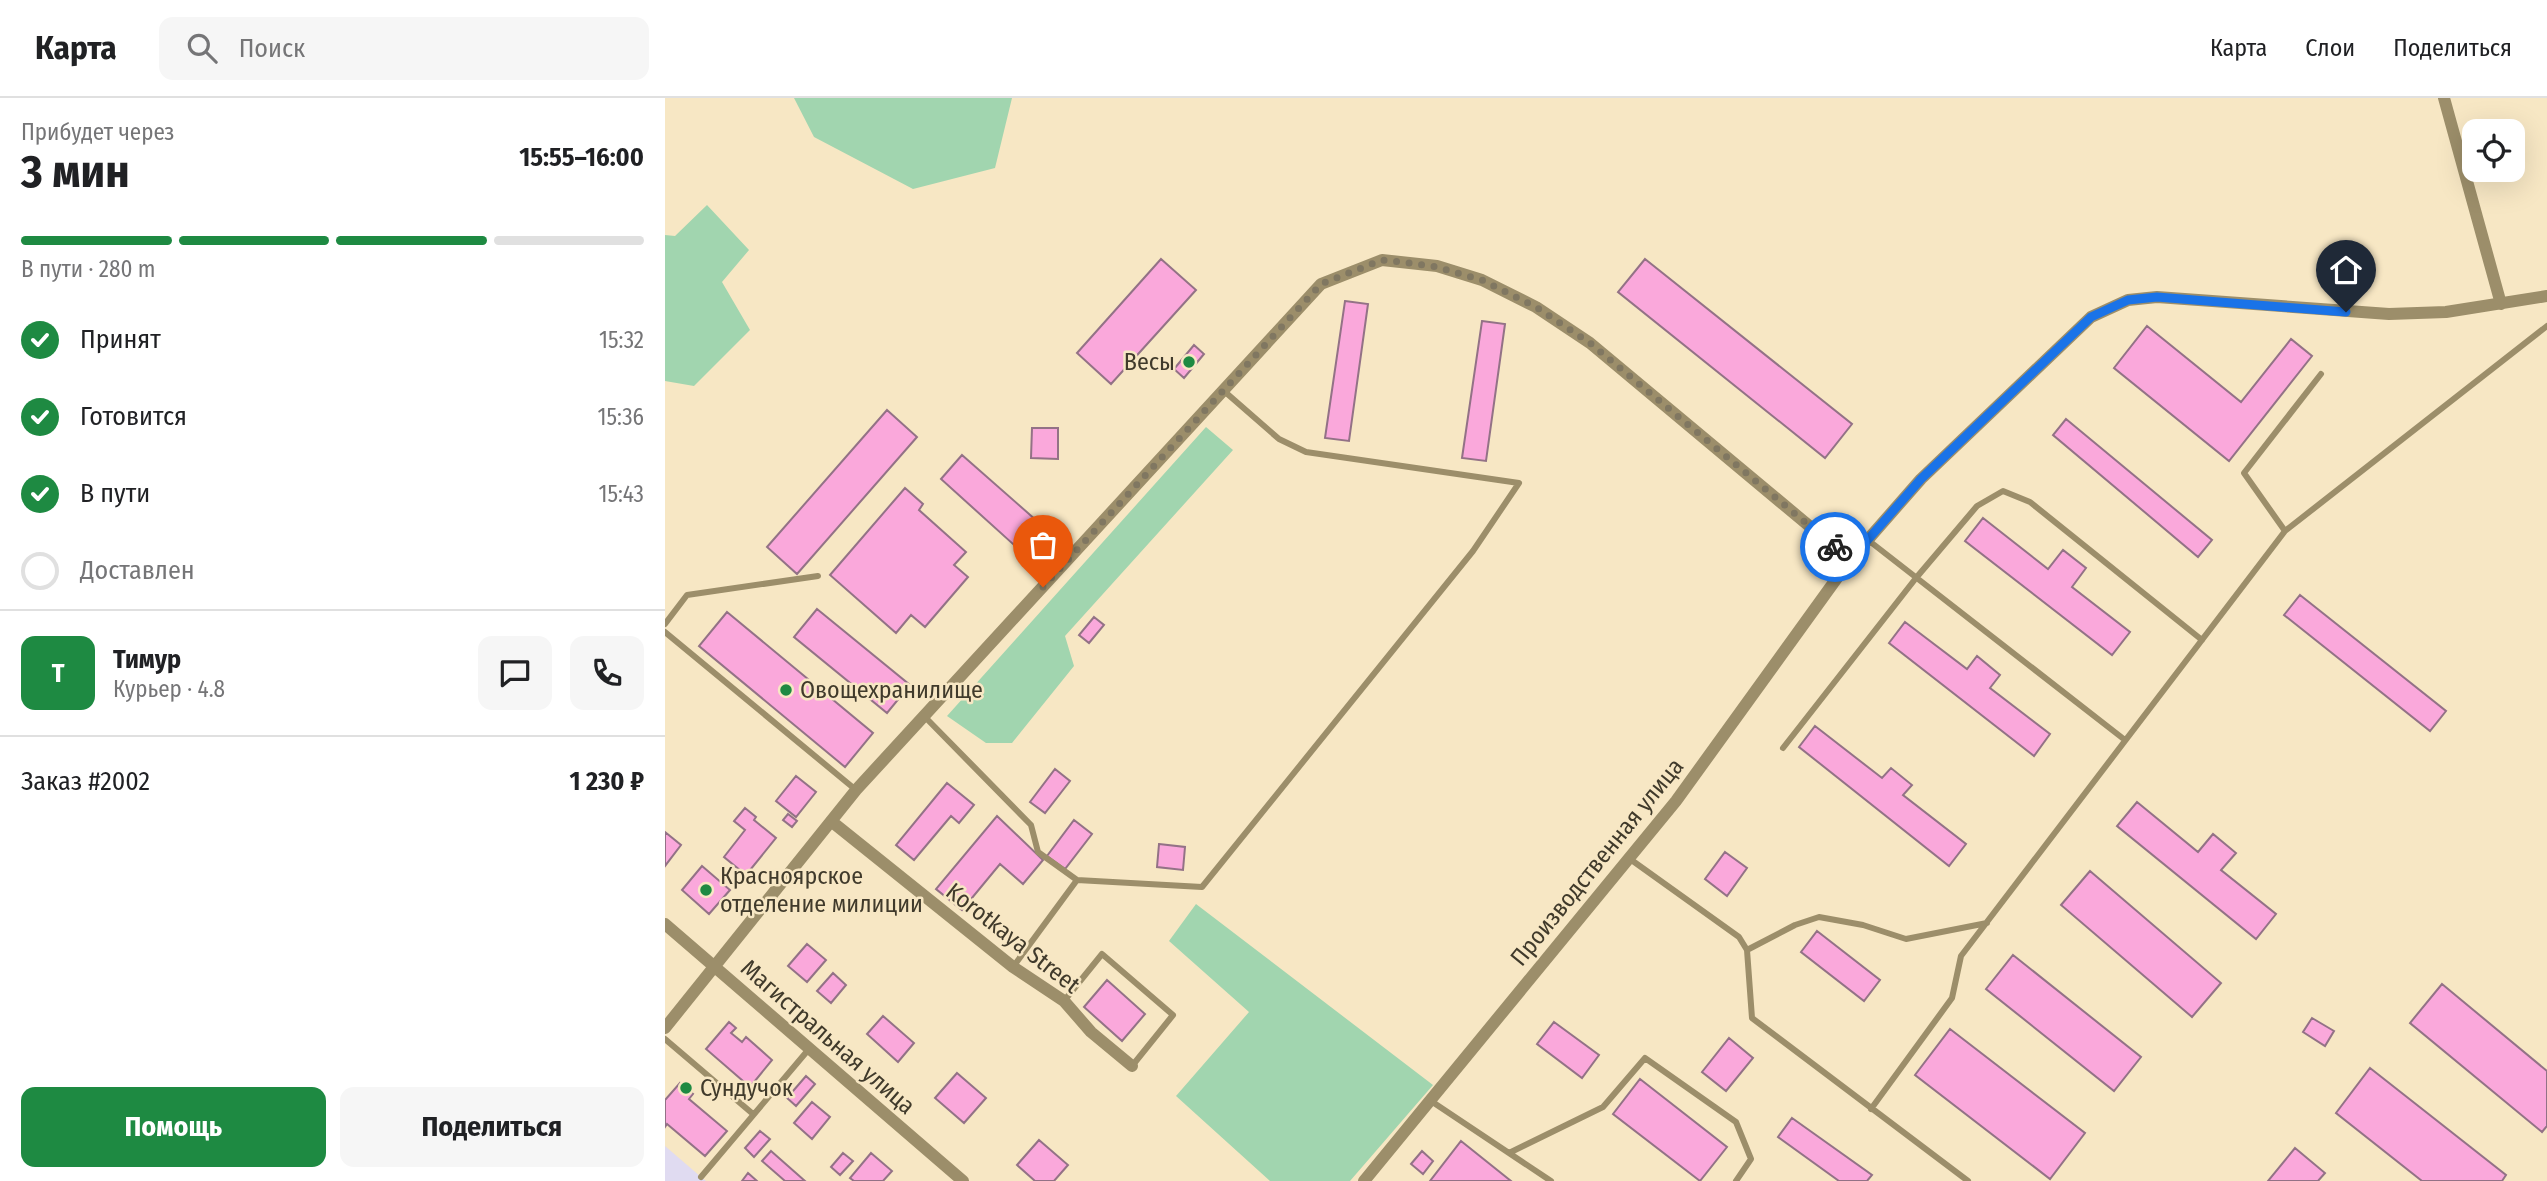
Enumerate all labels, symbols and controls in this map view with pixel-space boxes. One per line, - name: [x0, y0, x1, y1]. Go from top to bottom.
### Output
- search box: [159, 17, 649, 80]
- text: Карта: [35, 28, 117, 68]
- icon: search: [183, 29, 221, 67]
- text: Поиск: [239, 33, 305, 64]
- text: Карта: [2210, 34, 2267, 62]
- text: Слои: [2305, 34, 2355, 62]
- text: Поделиться: [2393, 34, 2512, 62]
- text: Прибудет через: [21, 118, 174, 146]
- map controls: [2462, 119, 2525, 182]
- button: locate: [2462, 119, 2525, 182]
- text: 15:55–16:00: [519, 142, 644, 173]
- text: 3 мин: [21, 144, 130, 199]
- pin: [2316, 240, 2376, 312]
- icon: home: [2327, 251, 2365, 289]
- text: В пути · 280 m: [21, 255, 156, 283]
- icon: check: [21, 321, 59, 359]
- text: Принят: [80, 324, 161, 355]
- text: 15:32: [599, 326, 644, 354]
- place label: Весы: [1124, 348, 1175, 376]
- marker: Весы: [1181, 354, 1197, 370]
- icon: check: [21, 398, 59, 436]
- text: Готовится: [80, 401, 187, 432]
- text: 15:36: [598, 403, 644, 431]
- icon: check: [21, 475, 59, 513]
- text: В пути: [80, 478, 150, 509]
- text: 15:43: [599, 480, 644, 508]
- courier: [1800, 512, 1870, 582]
- pin: [1013, 515, 1073, 587]
- icon: bag: [1024, 526, 1062, 564]
- icon: bike: [1816, 528, 1854, 566]
- text: Доставлен: [80, 555, 195, 586]
- button: chat: [478, 636, 552, 710]
- button: phone: [570, 636, 644, 710]
- text: Тимур: [113, 644, 181, 675]
- text: Т: [52, 658, 64, 689]
- text: Курьер · 4.8: [113, 675, 225, 703]
- place label: Овощехранилище: [800, 676, 983, 704]
- marker: Овощехранилище: [778, 682, 794, 698]
- street label: Производственная улица: [1505, 753, 1689, 971]
- text: Заказ #2002: [21, 766, 150, 797]
- text: 1 230 ₽: [570, 766, 644, 797]
- place label: Красноярское отделение милиции: [720, 862, 923, 918]
- street label: Korotkaya Street: [940, 877, 1086, 999]
- marker: Красноярское отделение милиции: [698, 882, 714, 898]
- street label: Магистральная улица: [735, 954, 921, 1120]
- place label: Сундучок: [700, 1074, 794, 1102]
- marker: Сундучок: [678, 1080, 694, 1096]
- button: Помощь: [21, 1087, 326, 1167]
- button: Поделиться: [340, 1087, 644, 1167]

